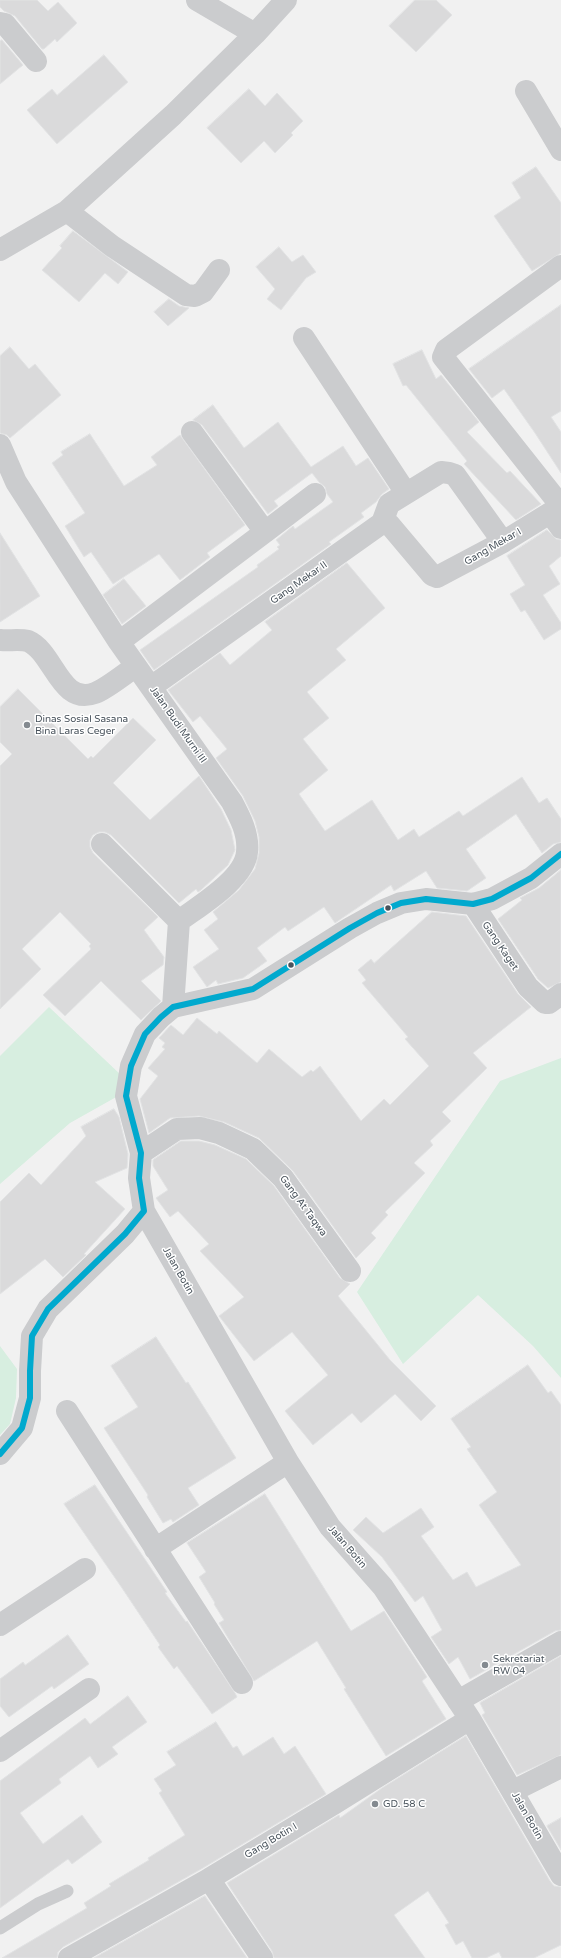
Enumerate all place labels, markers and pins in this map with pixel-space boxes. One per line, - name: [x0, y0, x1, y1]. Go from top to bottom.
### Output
- place label: Dinas Sosial Sasana Bina Laras Ceger: [35, 713, 128, 736]
- marker: Dinas Sosial Sasana Bina Laras Ceger: [22, 720, 32, 730]
- unlabelled marker: [383, 903, 393, 913]
- unlabelled marker: [286, 960, 296, 970]
- place label: Sekretariat RW 04: [493, 1653, 545, 1676]
- marker: Sekretariat RW 04: [480, 1660, 490, 1670]
- place label: GD. 58 C: [383, 1798, 425, 1810]
- marker: GD. 58 C: [370, 1799, 380, 1809]

